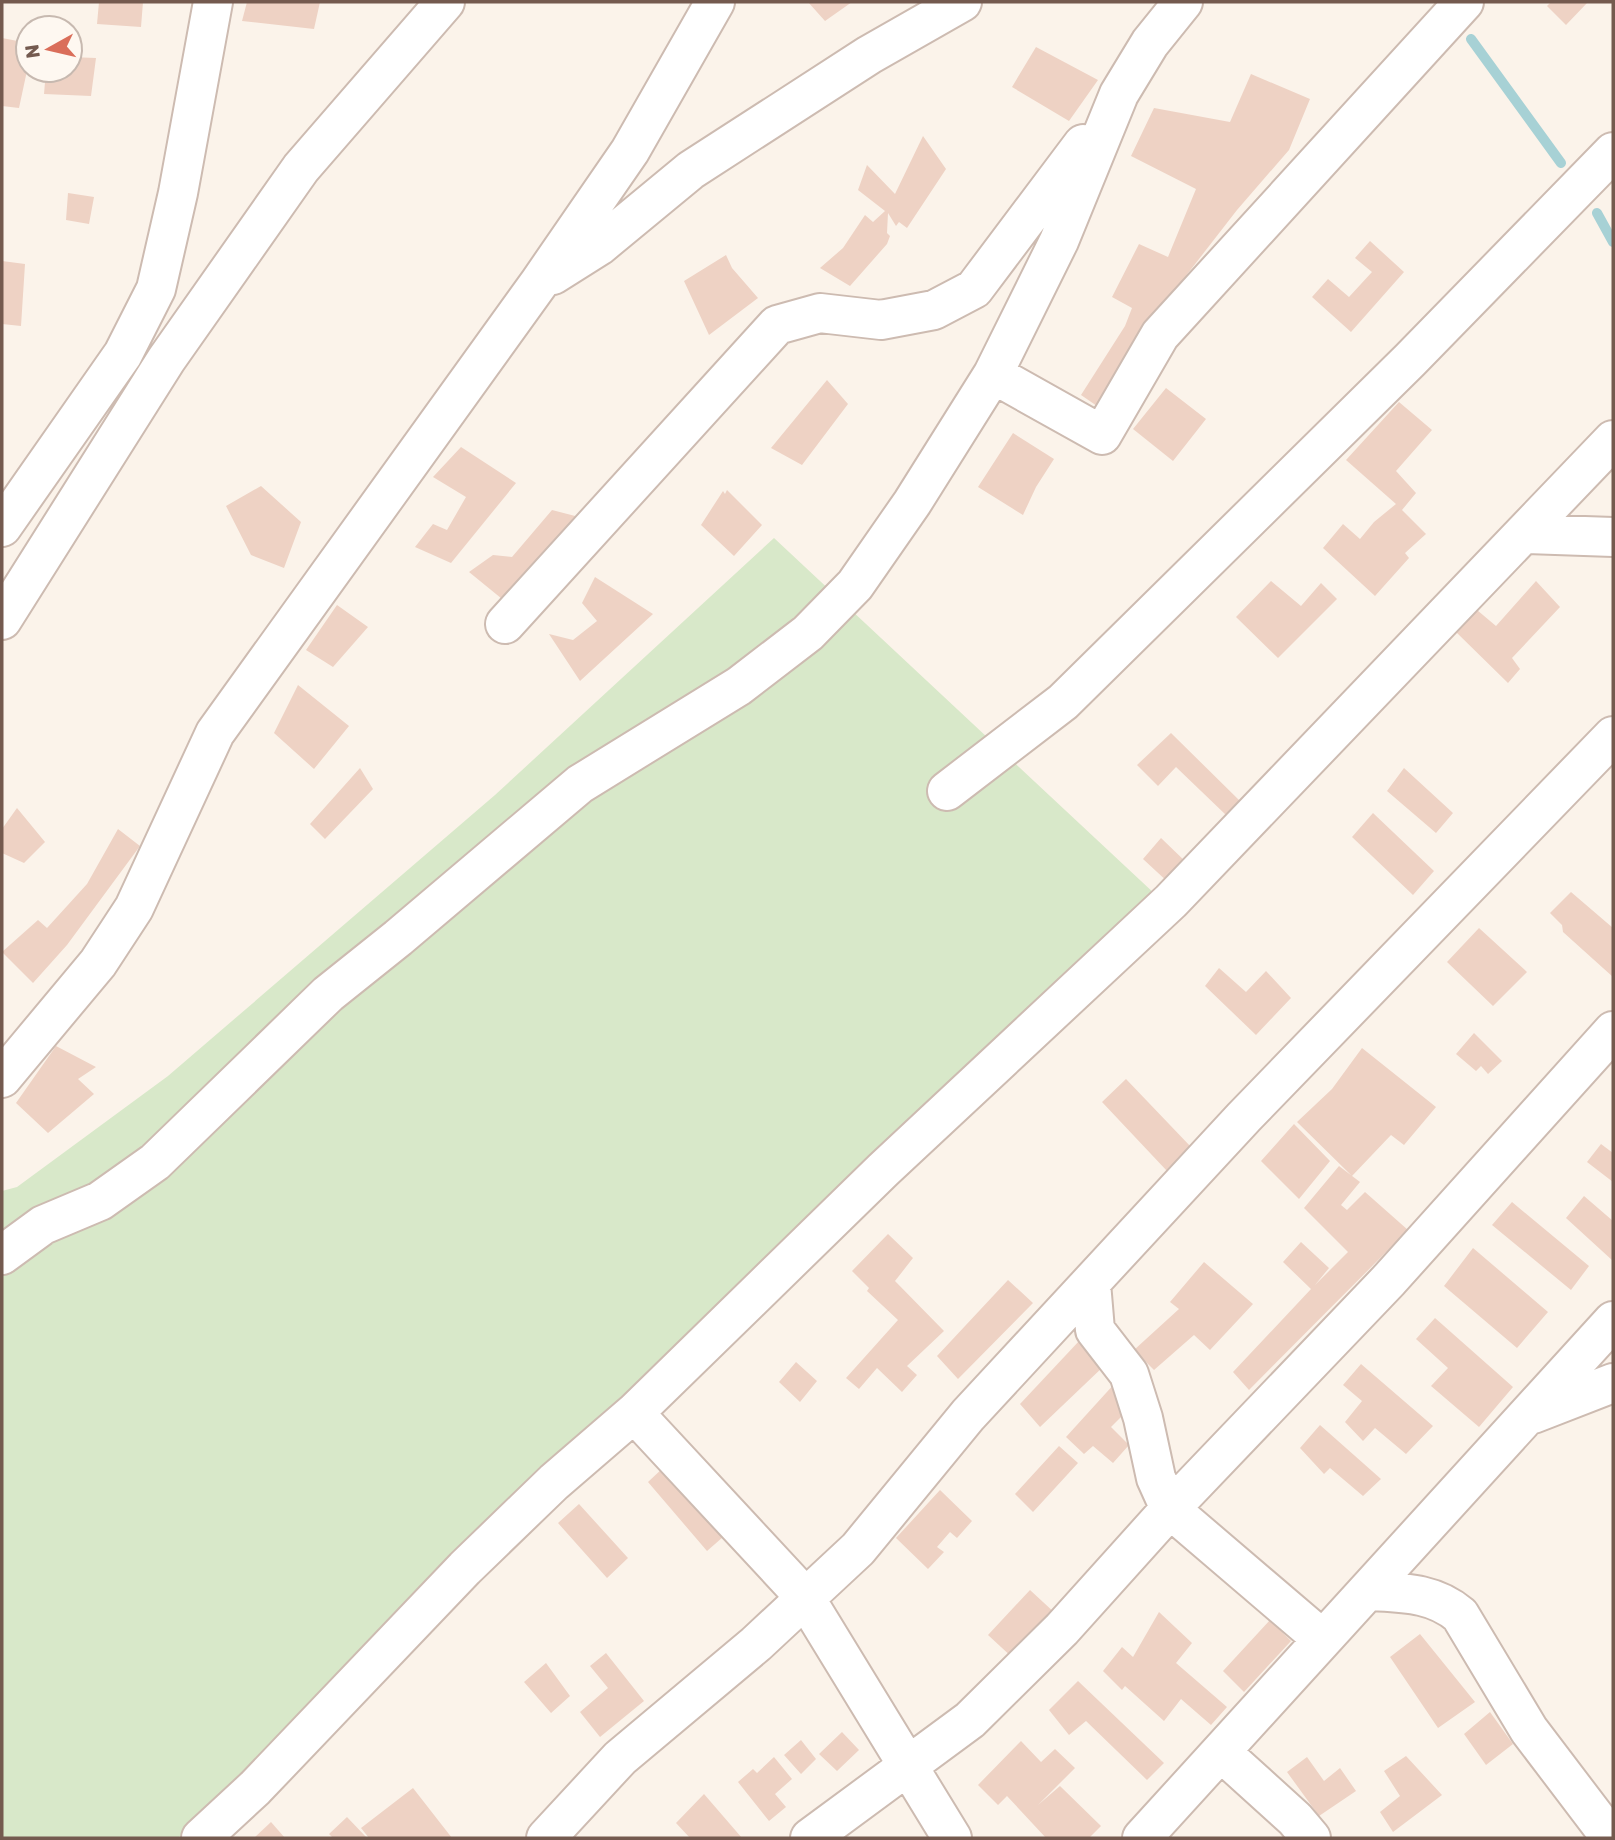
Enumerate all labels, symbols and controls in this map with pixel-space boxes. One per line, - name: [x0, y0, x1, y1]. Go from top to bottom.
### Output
- north arrow: [14, 14, 84, 84]
- text: N: [20, 43, 45, 60]

